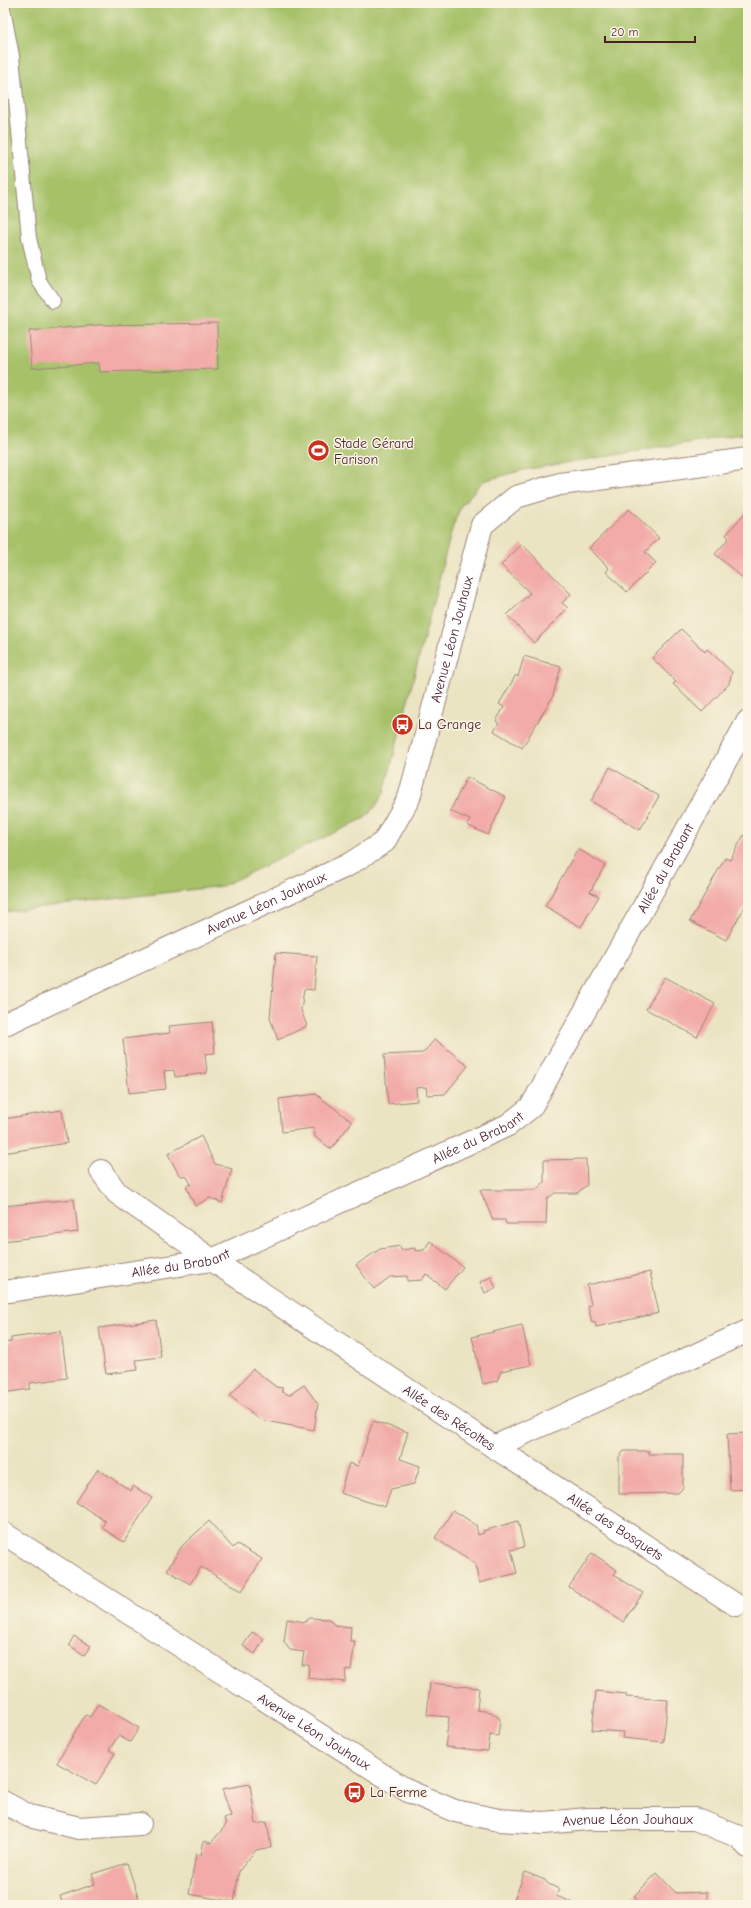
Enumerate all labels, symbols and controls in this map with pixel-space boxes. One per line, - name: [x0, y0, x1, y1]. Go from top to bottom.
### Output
- scale bar: [605, 18, 695, 44]
- text: 20 m: [611, 25, 639, 39]
- place label: Stade Gérard Farison: [334, 435, 414, 468]
- sports icon: Stade Gérard Farison: [306, 438, 332, 464]
- street label: Avenue Léon Jouhaux: [427, 574, 477, 705]
- bus stop icon: La Grange: [389, 711, 415, 737]
- place label: La Grange: [418, 716, 481, 733]
- street label: Allée du Brabant: [634, 820, 698, 916]
- street label: Avenue Léon Jouhaux: [204, 868, 329, 939]
- street label: Allée du Brabant: [429, 1107, 528, 1168]
- street label: Allée du Brabant: [130, 1245, 234, 1281]
- street label: Allée des Récoltes: [400, 1381, 498, 1454]
- street label: Allée des Bosquets: [564, 1489, 666, 1564]
- street label: Avenue Léon Jouhaux: [254, 1689, 374, 1774]
- bus stop icon: La Ferme: [342, 1779, 368, 1805]
- place label: La Ferme: [370, 1784, 427, 1801]
- street label: Avenue Léon Jouhaux: [562, 1811, 693, 1830]

